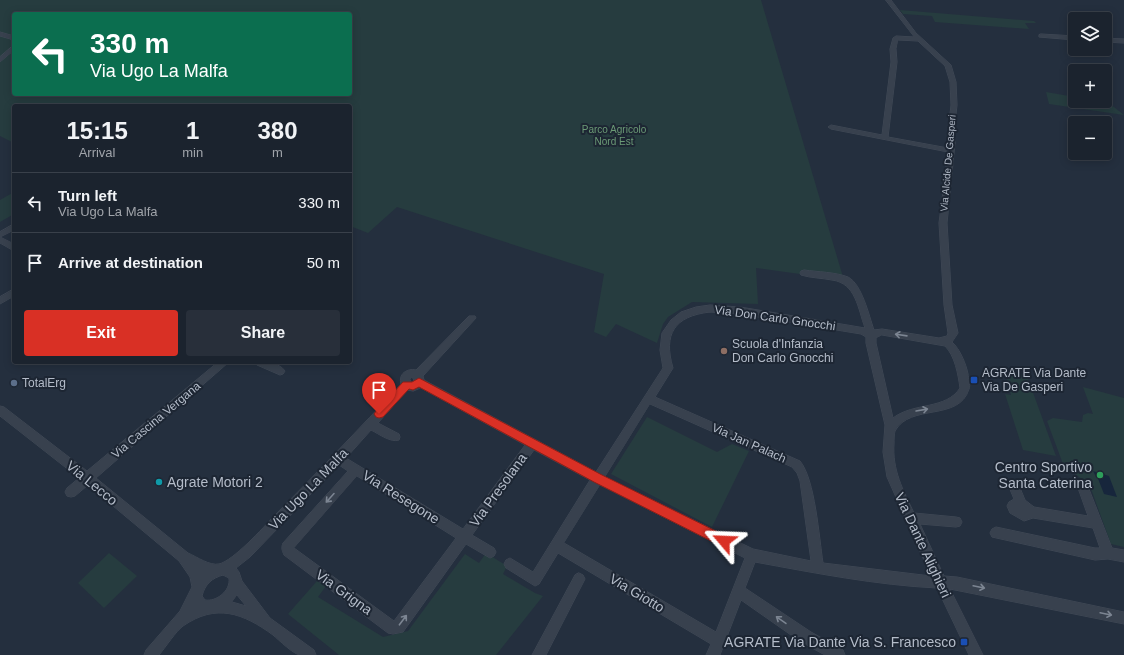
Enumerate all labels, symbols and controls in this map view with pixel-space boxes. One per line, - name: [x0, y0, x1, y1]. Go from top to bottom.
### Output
- map controls: [1068, 12, 1112, 160]
- button: layers: [1068, 12, 1112, 56]
- icon: left: [24, 28, 76, 80]
- text: 330 m: [90, 28, 169, 59]
- text: Via Ugo La Malfa: [90, 61, 228, 81]
- button: +: [1068, 64, 1112, 108]
- street label: Via Alcide De Gasperi: [938, 114, 958, 212]
- button: −: [1068, 116, 1112, 160]
- text: 15:15: [66, 117, 128, 144]
- text: 1: [186, 117, 199, 144]
- text: 380: [258, 117, 298, 144]
- park label: Parco Agricolo Nord Est: [582, 124, 647, 147]
- text: Arrival: [79, 145, 116, 160]
- text: min: [182, 145, 203, 160]
- text: m: [272, 145, 283, 160]
- text: Turn left: [58, 187, 117, 204]
- icon: left: [24, 192, 46, 214]
- text: 330 m: [298, 194, 340, 211]
- text: Via Ugo La Malfa: [58, 204, 158, 219]
- icon: arrive: [24, 252, 46, 274]
- text: Arrive at destination: [58, 254, 203, 271]
- text: 50 m: [307, 254, 340, 271]
- street label: Via Don Carlo Gnocchi: [714, 303, 836, 333]
- button: Exit: [24, 310, 178, 356]
- button: Share: [186, 310, 340, 356]
- one-way arrow: [895, 331, 908, 339]
- place label: Scuola d'Infanzia Don Carlo Gnocchi: [732, 337, 833, 365]
- marker: Scuola d'Infanzia Don Carlo Gnocchi: [719, 346, 729, 356]
- place label: AGRATE Via Dante Via De Gasperi: [982, 366, 1087, 394]
- pin: [362, 373, 396, 414]
- marker: AGRATE Via Dante Via De Gasperi: [969, 375, 979, 385]
- place label: TotalErg: [22, 376, 66, 390]
- marker: TotalErg: [9, 378, 19, 388]
- street label: Via Cascina Vergana: [109, 378, 204, 461]
- icon: arrive: [368, 379, 390, 401]
- one-way arrow: [915, 406, 928, 414]
- street label: Via Jan Palach: [710, 420, 788, 466]
- street label: Via Ugo La Malfa: [265, 445, 351, 533]
- street label: Via Presolana: [466, 450, 530, 530]
- street label: Via Lecco: [63, 458, 121, 509]
- place label: Centro Sportivo Santa Caterina: [995, 459, 1092, 491]
- street label: Via Resegone: [360, 467, 443, 527]
- marker: Centro Sportivo Santa Caterina: [1095, 470, 1105, 480]
- place label: Agrate Motori 2: [167, 474, 263, 490]
- marker: Agrate Motori 2: [154, 477, 164, 487]
- street label: Via Dante Alighieri: [892, 490, 954, 600]
- one-way arrow: [325, 492, 334, 503]
- position arrow: [703, 520, 745, 562]
- street label: Via Grigna: [313, 566, 376, 618]
- street label: Via Giotto: [607, 570, 668, 616]
- one-way arrow: [972, 584, 985, 592]
- one-way arrow: [1100, 610, 1113, 618]
- one-way arrow: [399, 615, 407, 626]
- one-way arrow: [775, 616, 786, 624]
- place label: AGRATE Via Dante Via S. Francesco: [724, 634, 956, 650]
- marker: AGRATE Via Dante Via S. Francesco: [959, 637, 969, 647]

